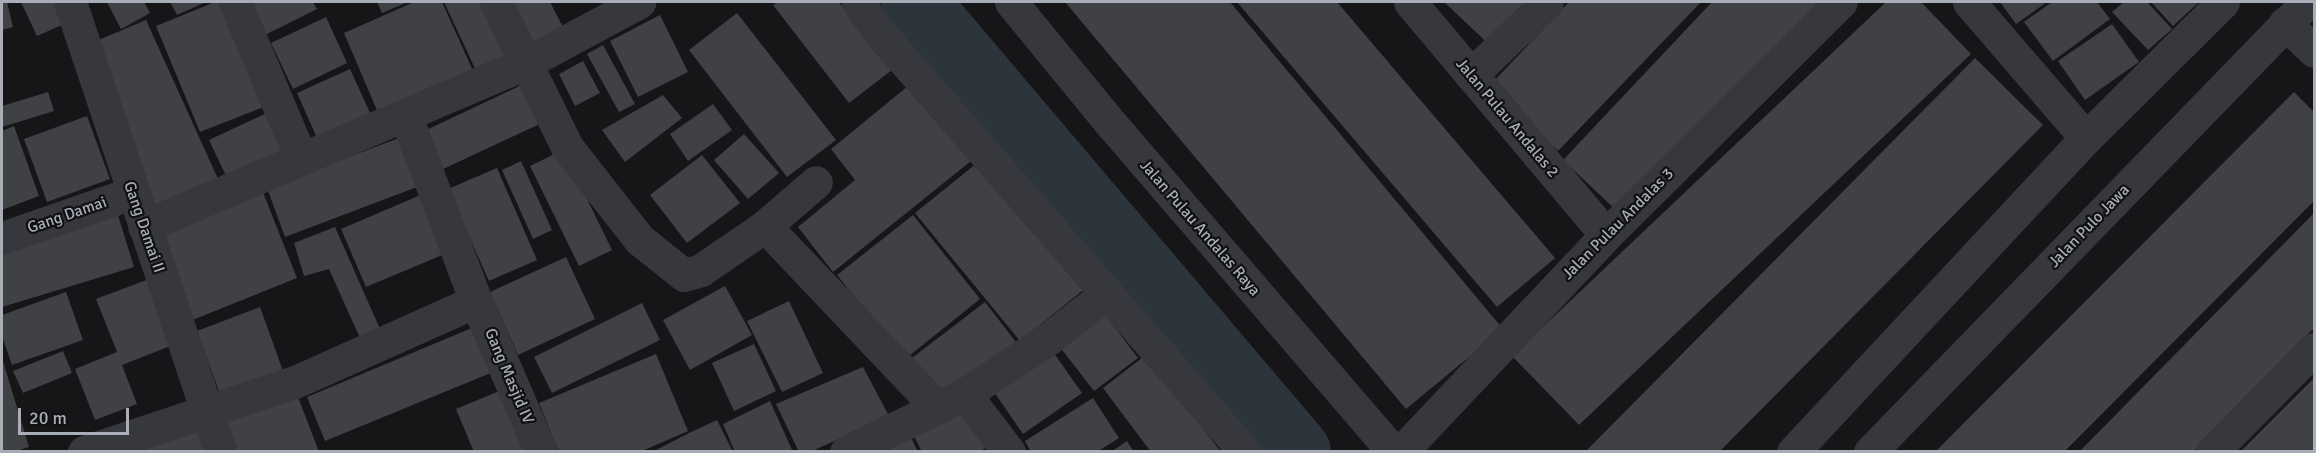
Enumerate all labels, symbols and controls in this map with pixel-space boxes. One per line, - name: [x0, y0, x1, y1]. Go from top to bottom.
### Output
- street label: Jalan Pulau Andalas 2: [1452, 54, 1562, 182]
- street label: Jalan Pulau Andalas Raya: [1136, 156, 1264, 300]
- street label: Jalan Pulau Andalas 3: [1558, 164, 1678, 284]
- street label: Gang Damai II: [119, 179, 169, 275]
- street label: Jalan Pulo Jawa: [2045, 180, 2133, 272]
- street label: Gang Damai: [25, 192, 109, 238]
- street label: Gang Masjid IV: [480, 325, 538, 427]
- scale bar: [21, 396, 132, 434]
- text: 20 m: [29, 407, 67, 429]

